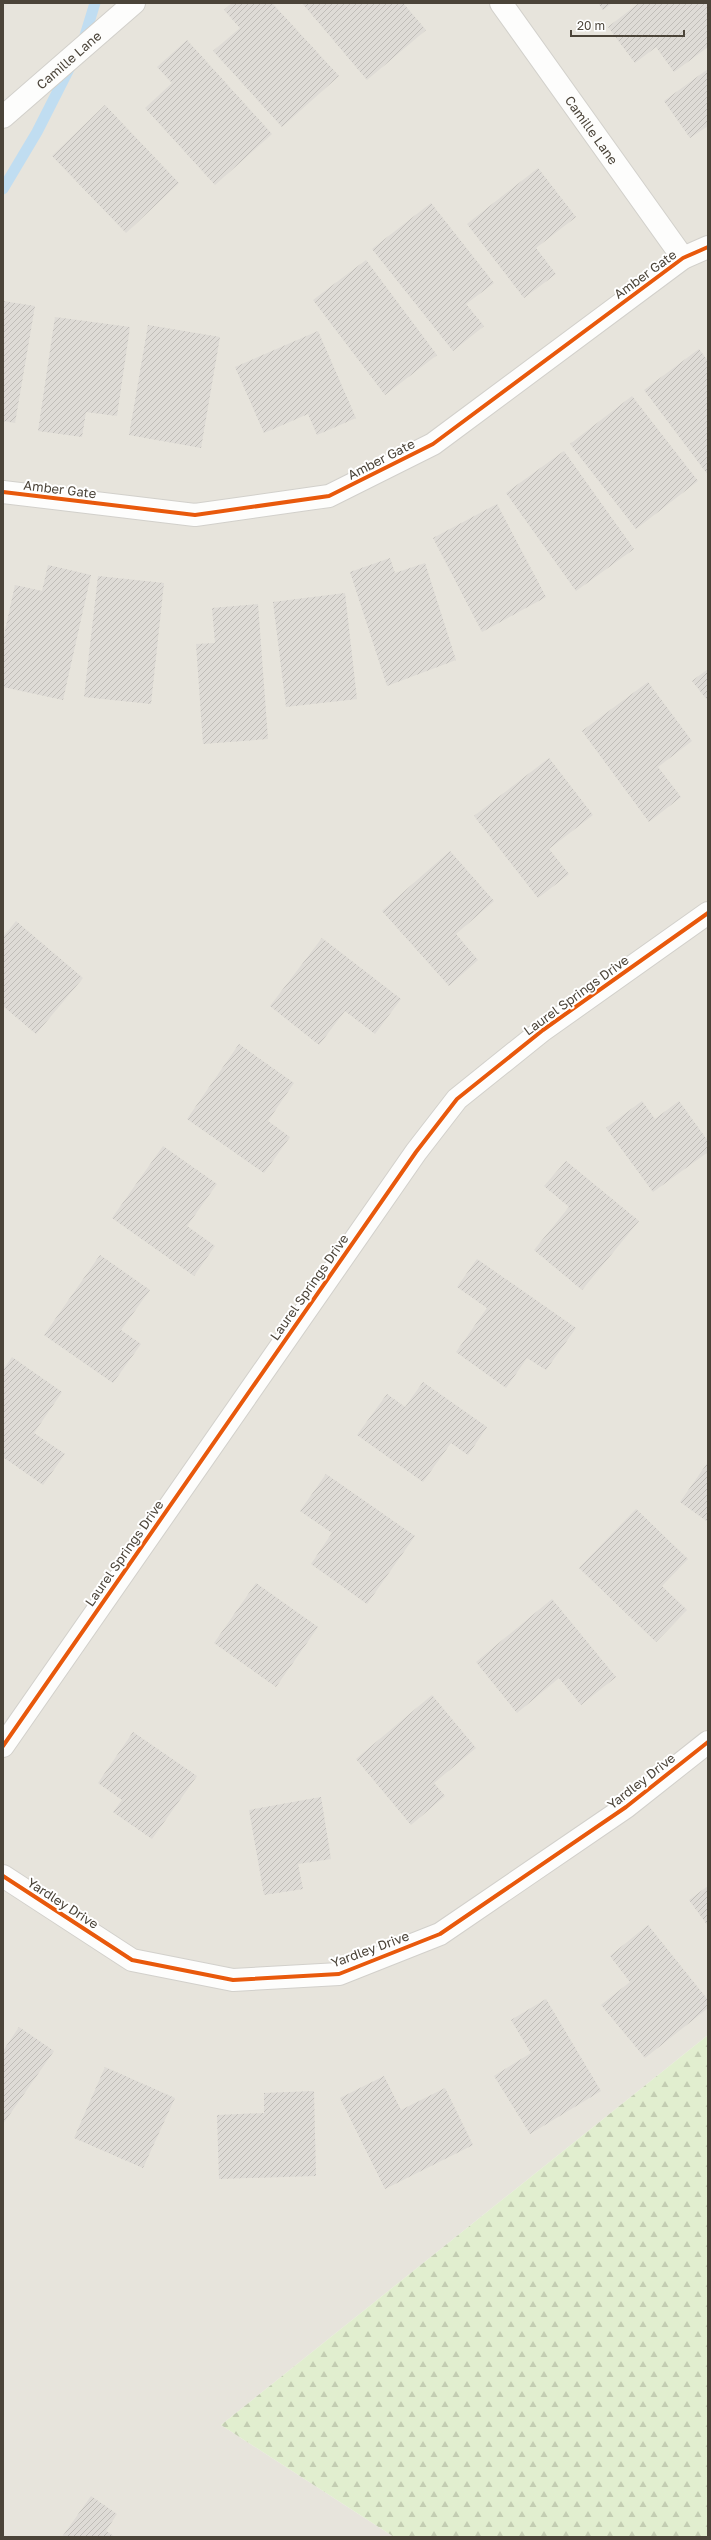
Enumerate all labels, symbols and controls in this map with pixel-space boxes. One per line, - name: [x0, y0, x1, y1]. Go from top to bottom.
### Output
- scale bar: [571, 12, 684, 38]
- text: 20 m: [577, 18, 605, 33]
- street label: Camille Lane: [33, 27, 104, 92]
- street label: Camille Lane: [562, 93, 622, 167]
- street label: Amber Gate: [611, 246, 679, 302]
- street label: Amber Gate: [345, 435, 417, 483]
- street label: Amber Gate: [23, 477, 97, 501]
- street label: Laurel Springs Drive: [520, 952, 632, 1038]
- street label: Laurel Springs Drive: [266, 1231, 352, 1343]
- street label: Laurel Springs Drive: [81, 1497, 167, 1609]
- street label: Yardley Drive: [604, 1750, 678, 1812]
- street label: Yardley Drive: [24, 1874, 102, 1932]
- street label: Yardley Drive: [329, 1928, 411, 1970]

